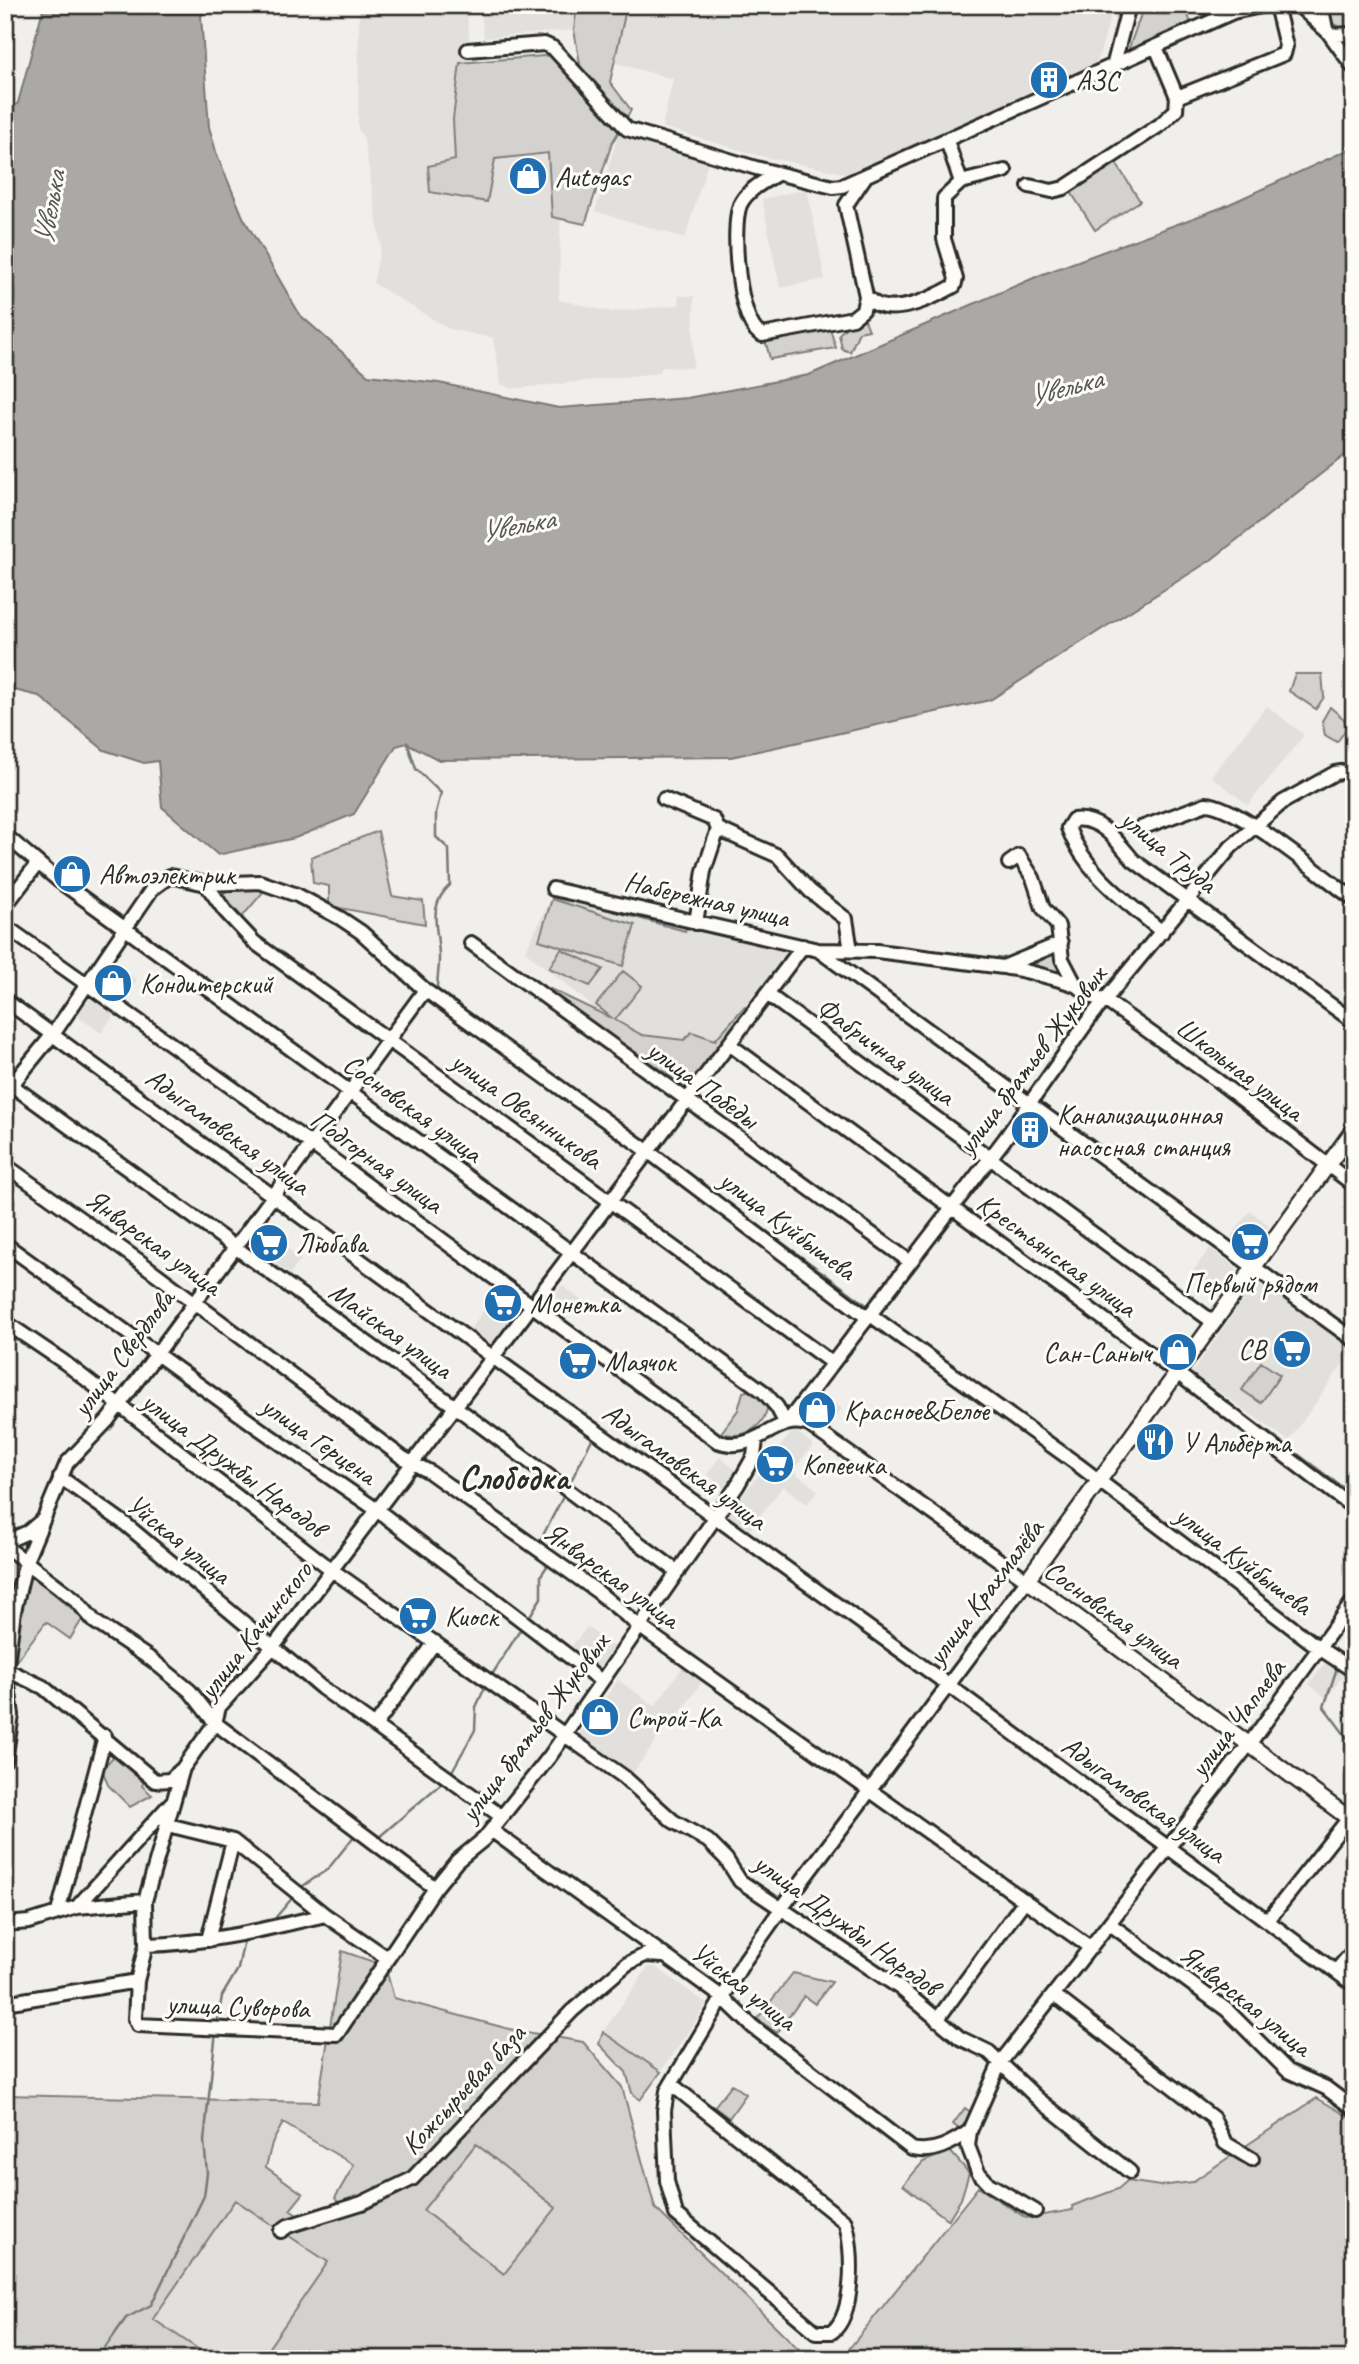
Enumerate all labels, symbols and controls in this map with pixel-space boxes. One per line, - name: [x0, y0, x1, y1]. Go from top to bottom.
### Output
- building icon: АЗС: [1028, 59, 1070, 101]
- place label: АЗС: [1076, 63, 1122, 98]
- shop icon: Autogas: [507, 155, 549, 197]
- place label: Autogas: [555, 159, 632, 194]
- water label: Увелька: [24, 165, 75, 248]
- water label: Увелька: [1024, 358, 1109, 415]
- water label: Увелька: [477, 499, 560, 551]
- street label: улица Труда: [1112, 800, 1226, 902]
- shop icon: Автоэлектрик: [51, 853, 93, 895]
- place label: Автоэлектрик: [99, 857, 238, 892]
- street label: Набережная улица: [621, 863, 795, 935]
- street label: улица братьев Жуковых: [947, 957, 1115, 1163]
- shop icon: Кондитерский: [92, 962, 134, 1004]
- place label: Кондитерский: [140, 966, 274, 1001]
- street label: Фабричная улица: [810, 989, 963, 1114]
- street label: Школьная улица: [1169, 1010, 1313, 1130]
- street label: улица Победы: [639, 1031, 767, 1137]
- street label: улица Овсянникова: [443, 1042, 611, 1178]
- street label: Сосновская улица: [337, 1046, 491, 1171]
- street label: Адыгамовская улица: [139, 1060, 318, 1203]
- place label: Канализационная насосная станция: [1057, 1097, 1231, 1164]
- street label: Подгорная улица: [304, 1101, 452, 1222]
- building icon: Канализационная насосная станция: [1009, 1109, 1051, 1151]
- street label: улица Куйбышева: [711, 1161, 865, 1289]
- street label: Январская улица: [79, 1181, 231, 1304]
- street label: Крестьянская улица: [970, 1185, 1145, 1326]
- supermarket icon: Первый рядом: [1229, 1221, 1271, 1263]
- supermarket icon: Любава: [248, 1222, 290, 1264]
- place label: Любава: [296, 1226, 370, 1261]
- place label: Первый рядом: [1184, 1266, 1318, 1301]
- street label: Майская улица: [323, 1274, 461, 1387]
- street label: улица Свердлова: [63, 1281, 184, 1425]
- supermarket icon: Монетка: [482, 1282, 524, 1324]
- place label: Монетка: [530, 1286, 622, 1321]
- supermarket icon: СВ: [1271, 1328, 1313, 1370]
- shop icon: Сан-Саныч: [1157, 1331, 1199, 1373]
- place label: СВ: [1238, 1332, 1269, 1367]
- place label: Сан-Саныч: [1043, 1335, 1154, 1370]
- supermarket icon: Маячок: [557, 1340, 599, 1382]
- place label: Маячок: [605, 1344, 678, 1379]
- street label: улица Дружбы Народов: [134, 1382, 337, 1548]
- street label: улица Герцена: [253, 1386, 385, 1494]
- shop icon: Красное&Белое: [796, 1389, 838, 1431]
- place label: Красное&Белое: [844, 1393, 991, 1428]
- street label: Адыгамовская улица: [596, 1395, 775, 1538]
- restaurant icon: У Альберта: [1134, 1421, 1176, 1463]
- place label: У Альберта: [1182, 1425, 1293, 1460]
- supermarket icon: Копеечка: [754, 1443, 796, 1485]
- place label: Копеечка: [802, 1447, 887, 1482]
- district label: Слободка: [459, 1455, 572, 1500]
- street label: Уйская улица: [120, 1486, 240, 1593]
- street label: улица Куйбышева: [1167, 1496, 1321, 1624]
- street label: улица Крахмалёва: [918, 1511, 1052, 1673]
- street label: Январская улица: [537, 1514, 689, 1637]
- street label: улица Качинского: [189, 1552, 321, 1707]
- street label: Сосновская улица: [1038, 1552, 1192, 1677]
- supermarket icon: Киоск: [397, 1595, 439, 1637]
- place label: Киоск: [445, 1599, 500, 1634]
- street label: улица братьев Жуковых: [450, 1624, 618, 1830]
- street label: улица Чапаева: [1180, 1651, 1294, 1786]
- shop icon: Строй-Ка: [579, 1696, 621, 1738]
- place label: Строй-Ка: [627, 1700, 723, 1735]
- street label: Адыгамовская улица: [1055, 1728, 1234, 1871]
- street label: улица Дружбы Народов: [746, 1844, 951, 2006]
- street label: Уйская улица: [684, 1934, 805, 2039]
- street label: Январская улица: [1173, 1936, 1321, 2065]
- street label: улица Суворова: [164, 1986, 312, 2026]
- street label: Кожсырьевая база: [394, 2015, 534, 2162]

